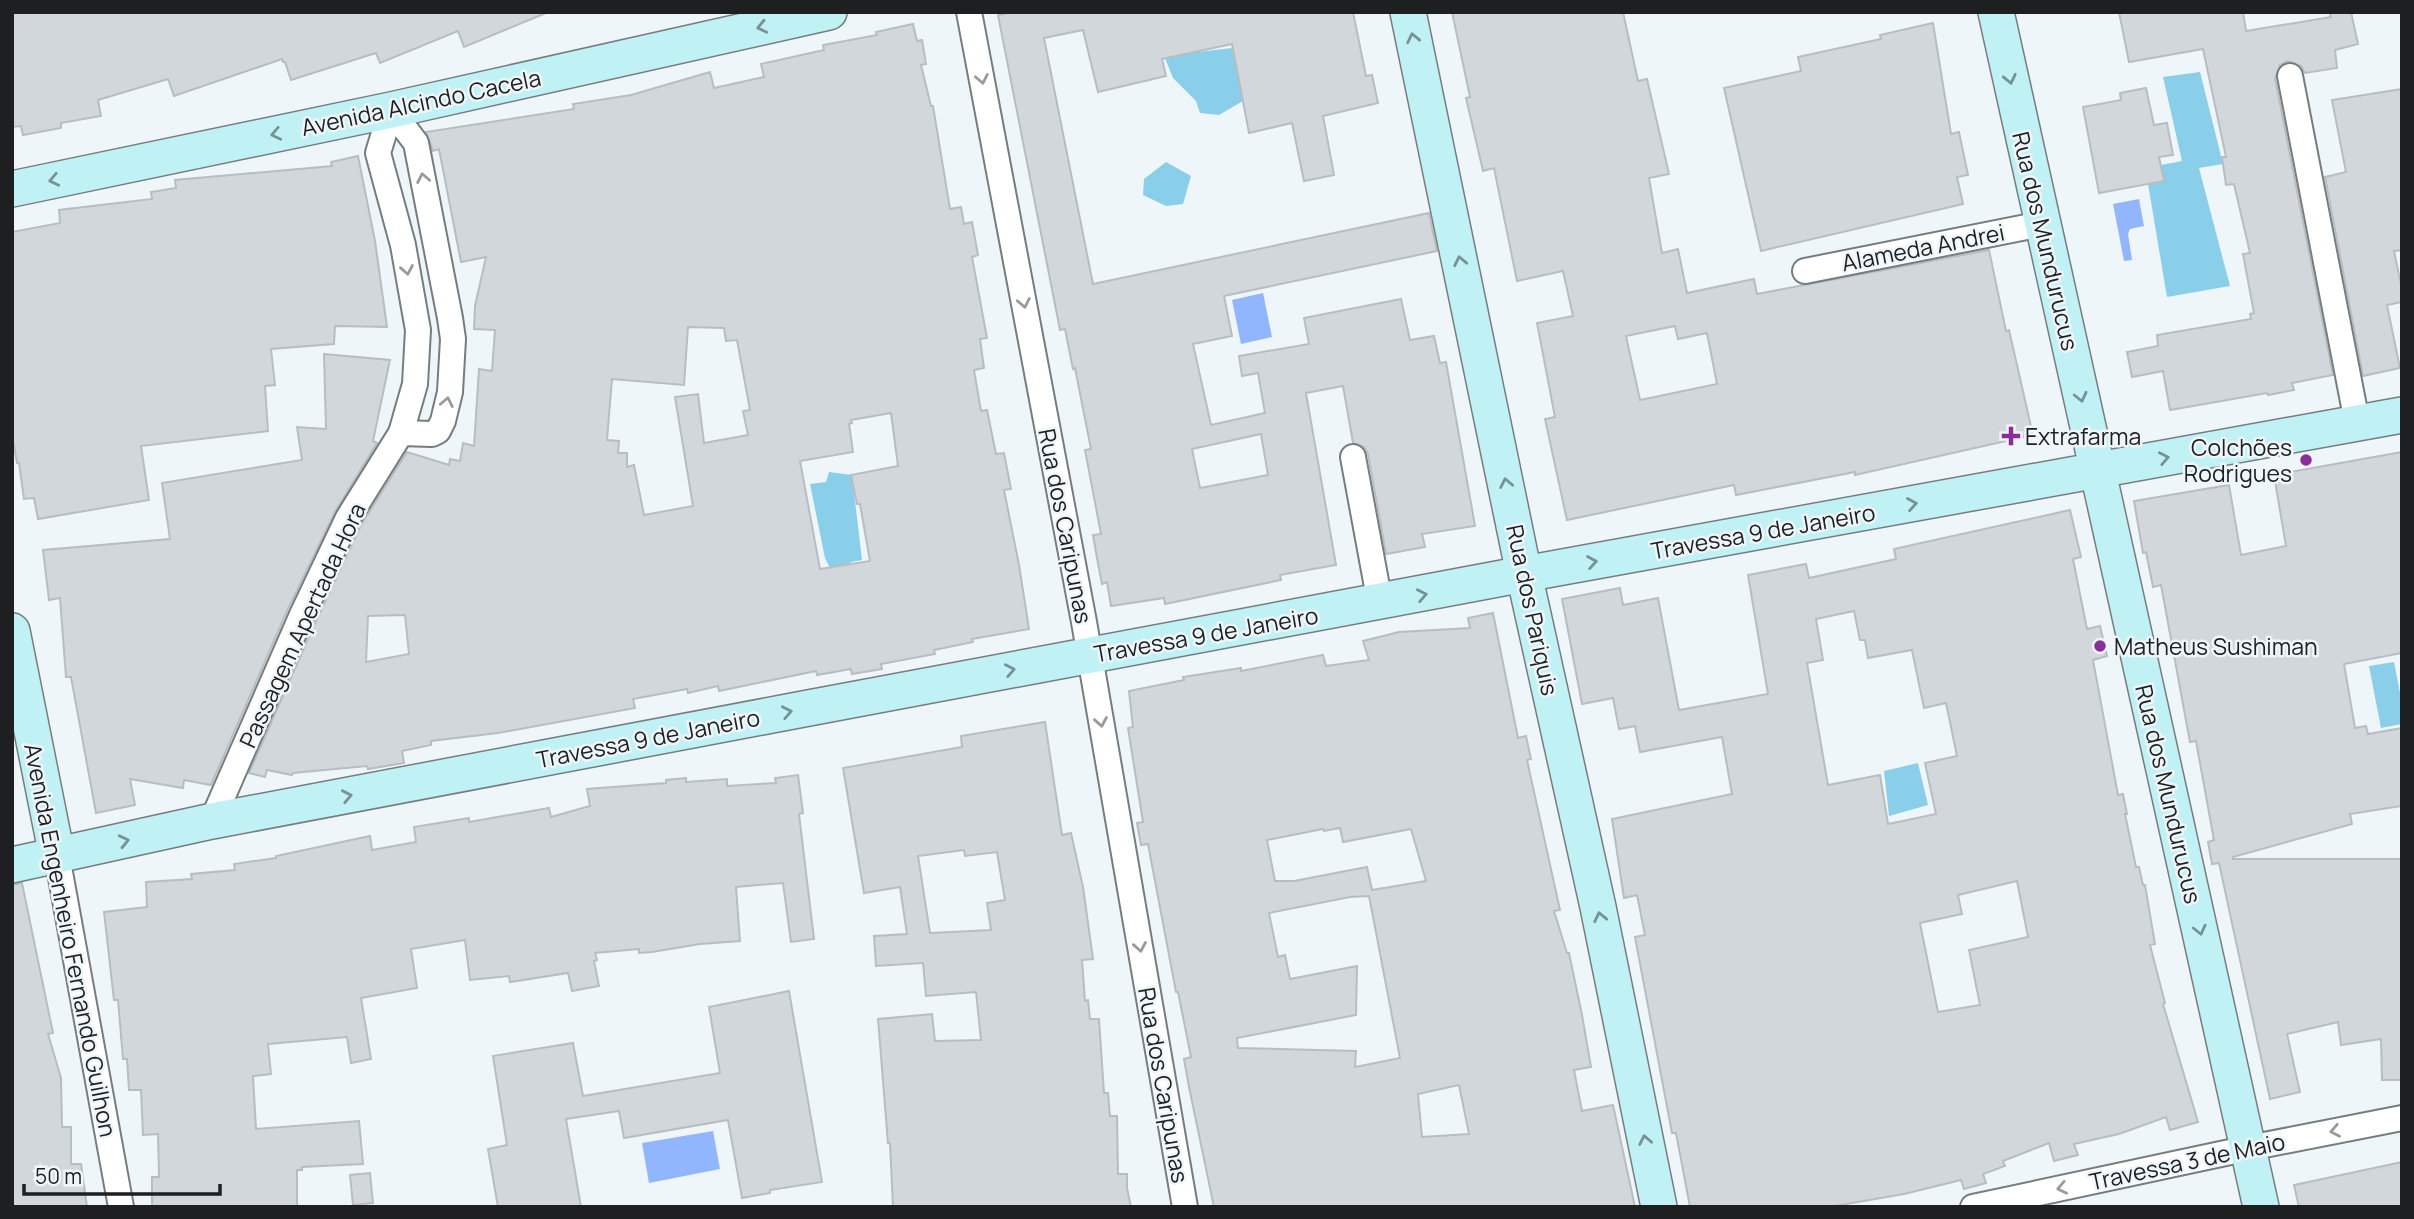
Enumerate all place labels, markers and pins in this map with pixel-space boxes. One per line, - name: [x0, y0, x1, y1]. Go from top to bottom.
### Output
- place label: Extrafarma: [2025, 420, 2141, 452]
- marker: Extrafarma: [2003, 428, 2019, 444]
- place label: Colchões Rodrigues: [2184, 431, 2292, 489]
- marker: Colchões Rodrigues: [2298, 452, 2314, 468]
- place label: Matheus Sushiman: [2114, 630, 2318, 662]
- marker: Matheus Sushiman: [2092, 638, 2108, 654]

